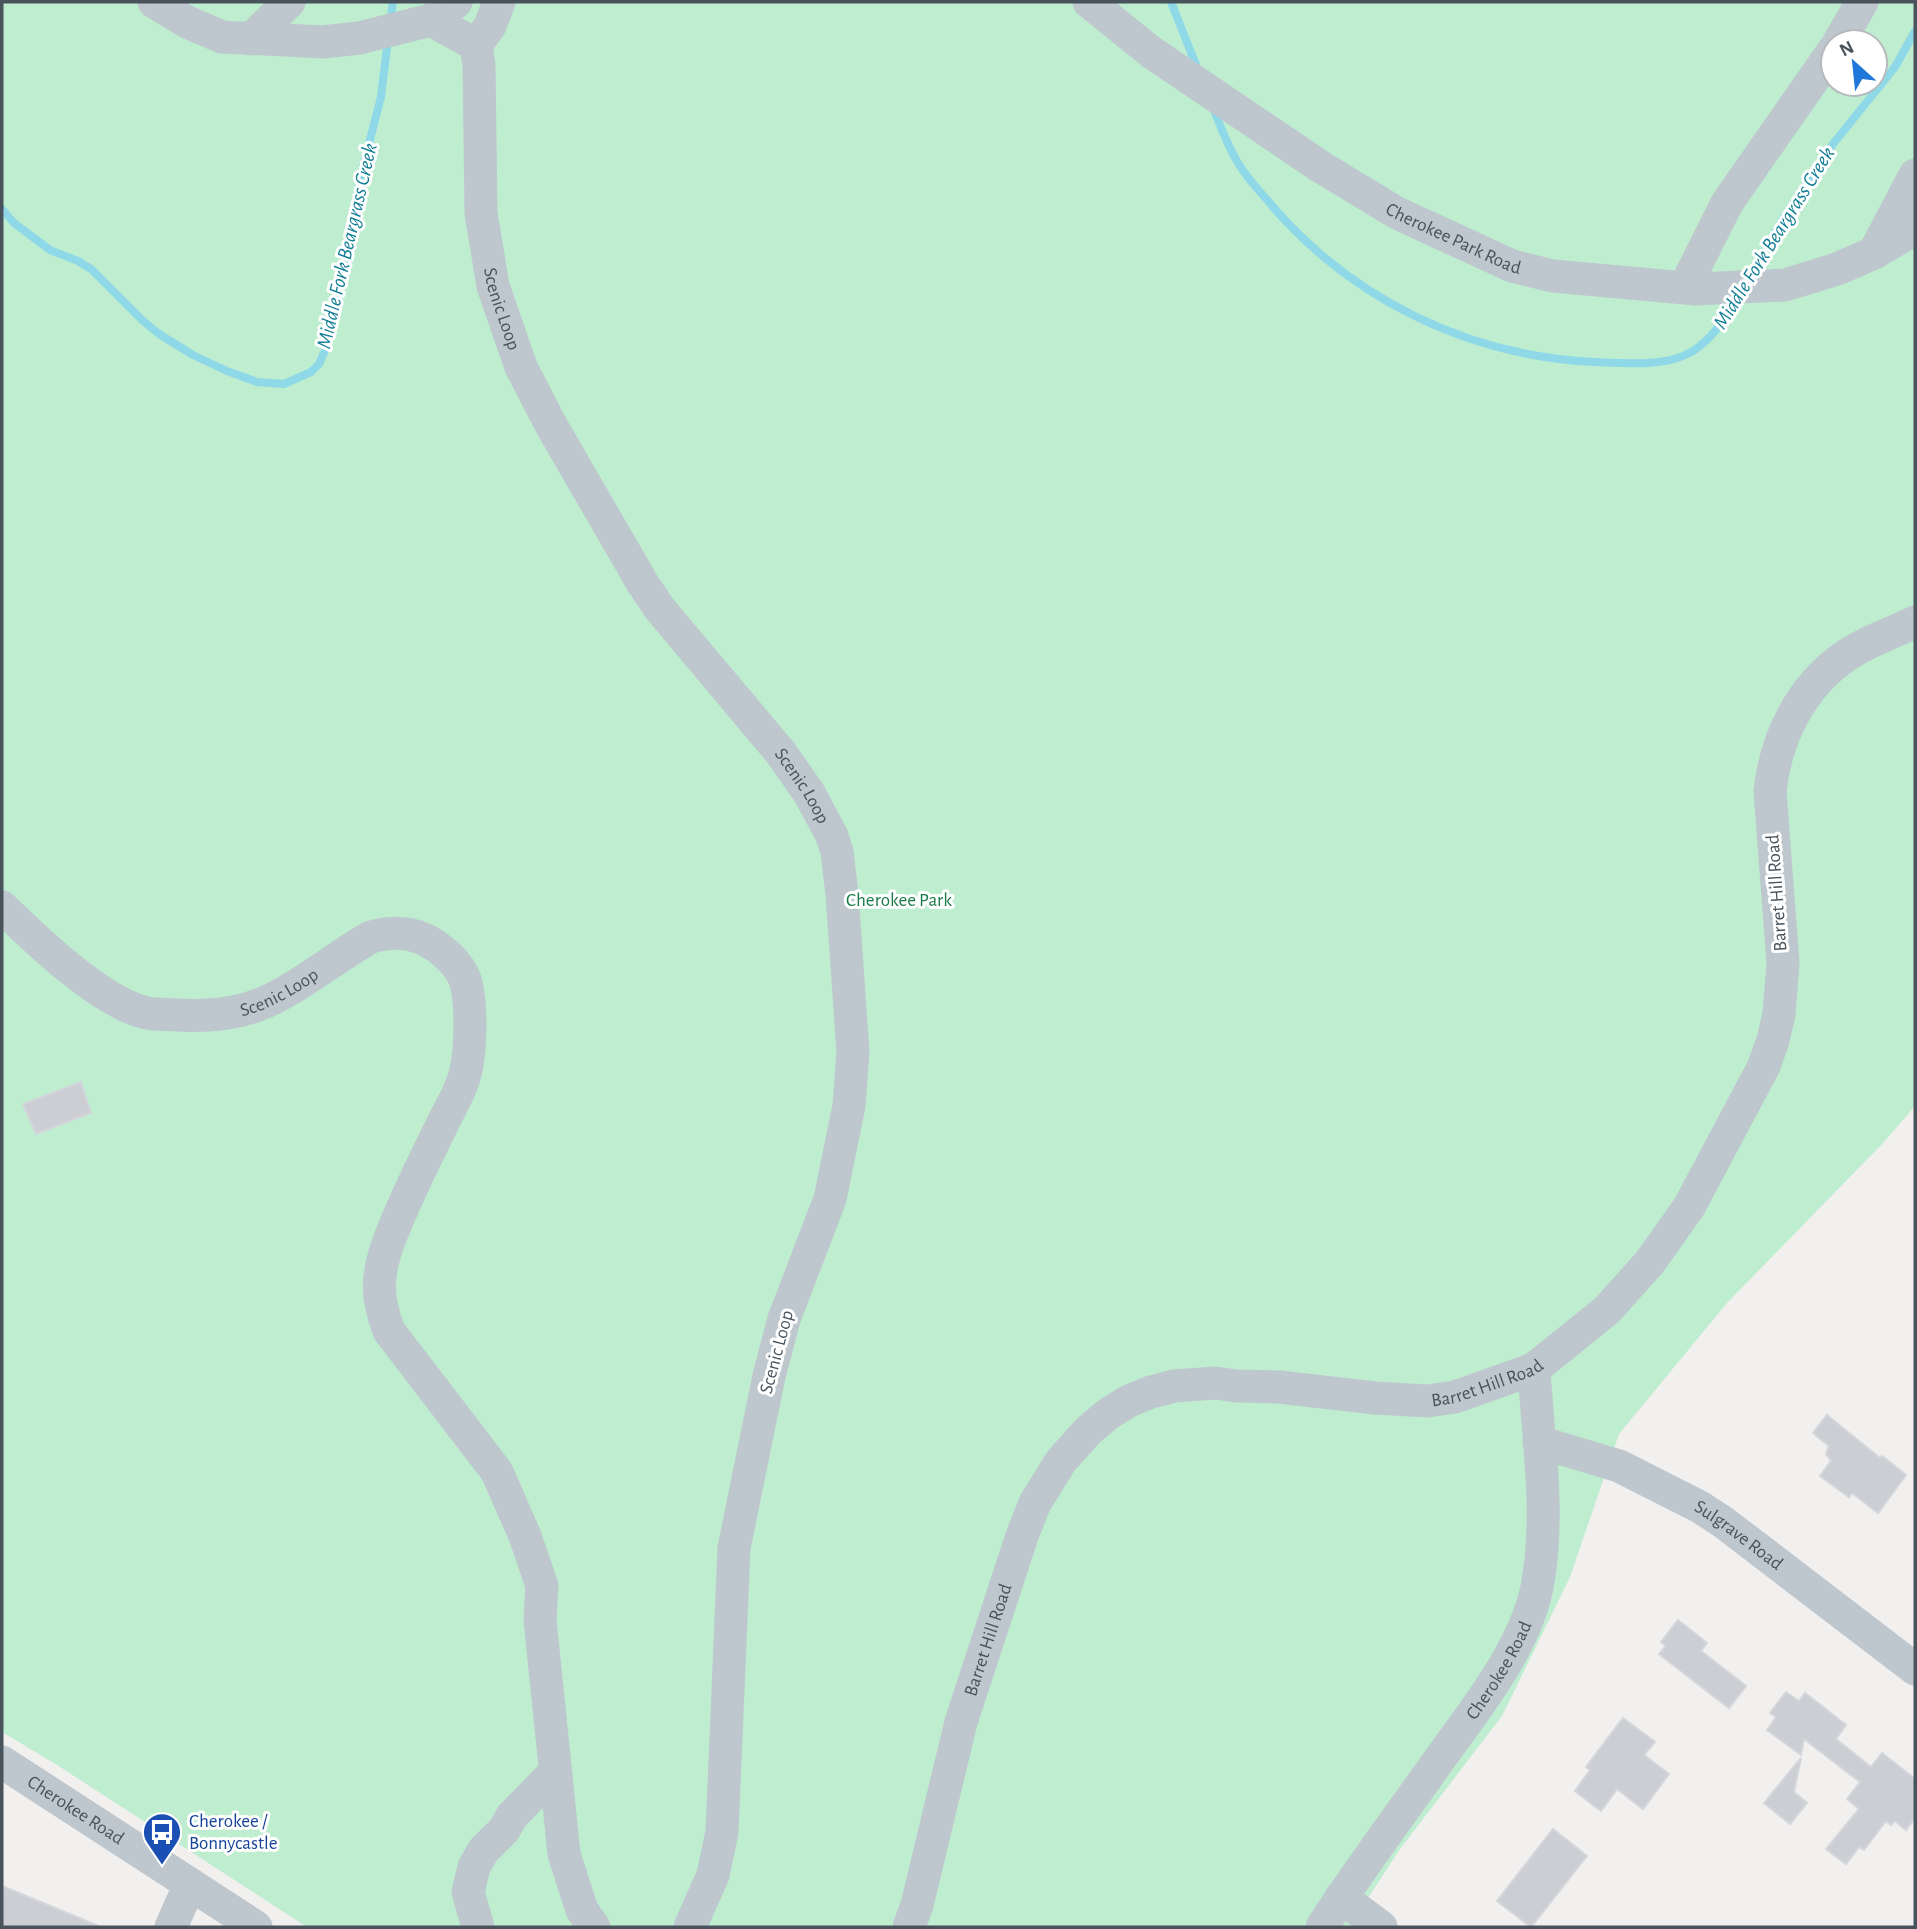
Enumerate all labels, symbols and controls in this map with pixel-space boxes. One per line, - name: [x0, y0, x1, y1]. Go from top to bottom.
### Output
- north arrow: [1819, 28, 1889, 98]
- text: N: [1837, 38, 1857, 61]
- water label: Middle Fork Beargrass Creek: [313, 141, 381, 351]
- water label: Middle Fork Beargrass Creek: [1709, 143, 1839, 333]
- street label: Cherokee Park Road: [1383, 199, 1523, 277]
- street label: Scenic Loop: [481, 266, 524, 353]
- street label: Scenic Loop: [771, 745, 833, 827]
- street label: Barret Hill Road: [1763, 834, 1791, 952]
- park label: Cherokee Park: [846, 891, 952, 910]
- street label: Scenic Loop: [238, 965, 322, 1020]
- street label: Scenic Loop: [757, 1308, 797, 1396]
- street label: Barret Hill Road: [1430, 1356, 1547, 1410]
- street label: Sulgrave Road: [1692, 1496, 1787, 1574]
- street label: Barret Hill Road: [961, 1581, 1015, 1698]
- street label: Cherokee Road: [1462, 1618, 1535, 1723]
- street label: Cherokee Road: [24, 1772, 128, 1848]
- bus stop icon: Cherokee / Bonnycastle: [141, 1811, 183, 1866]
- place label: Cherokee / Bonnycastle: [189, 1812, 278, 1853]

